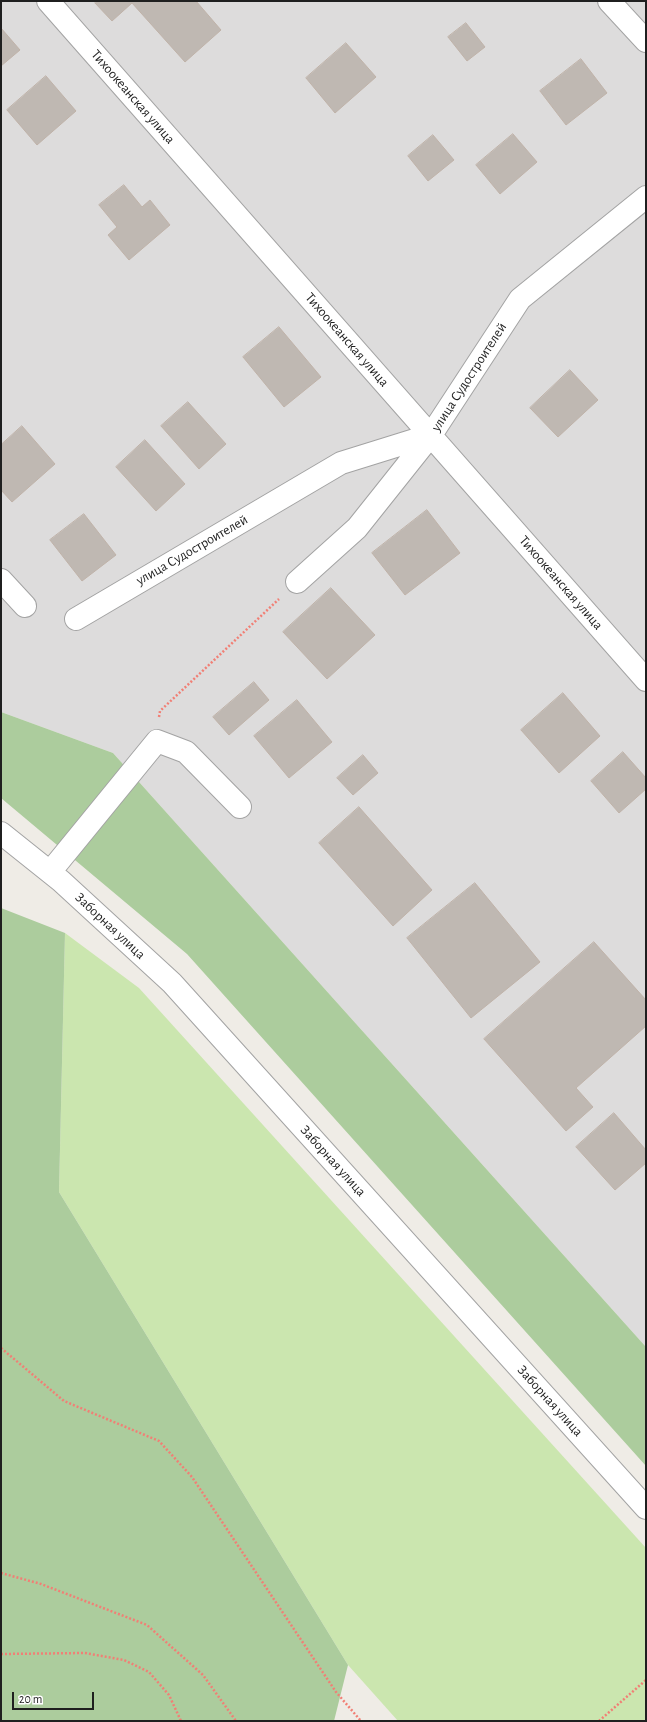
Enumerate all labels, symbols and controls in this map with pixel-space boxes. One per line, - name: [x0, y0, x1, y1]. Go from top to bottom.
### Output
- street label: Тихоокеанская улица: [88, 47, 178, 147]
- street label: Тихоокеанская улица: [302, 290, 392, 390]
- street label: улица Судостроителей: [428, 319, 510, 435]
- street label: улица Судостроителей: [133, 511, 251, 589]
- street label: Тихоокеанская улица: [516, 533, 606, 633]
- street label: Заборная улица: [71, 889, 149, 963]
- street label: Заборная улица: [297, 1122, 369, 1200]
- street label: Заборная улица: [514, 1362, 586, 1440]
- scale bar: [14, 1684, 96, 1710]
- text: 20 m: [19, 1693, 42, 1705]

